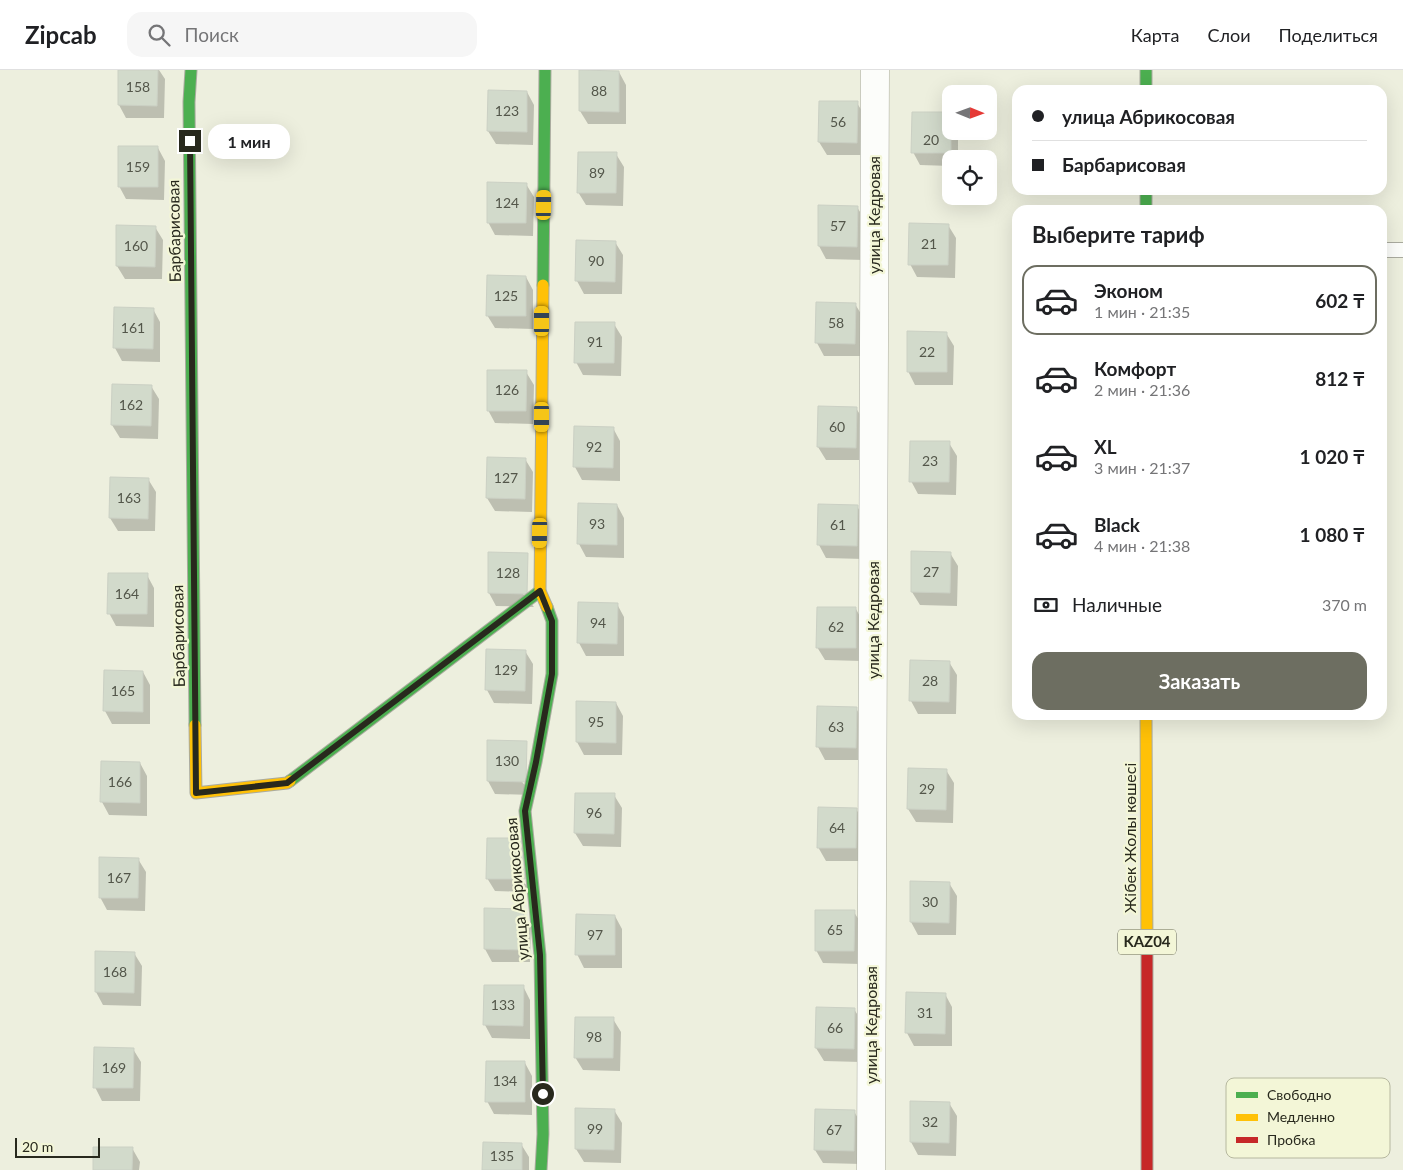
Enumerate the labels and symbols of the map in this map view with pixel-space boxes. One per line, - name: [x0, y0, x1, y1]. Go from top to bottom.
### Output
- house number: 158: [126, 78, 150, 95]
- house number: 88: [591, 82, 607, 99]
- north arrow: [942, 85, 998, 140]
- house number: 123: [495, 102, 519, 119]
- house number: 56: [830, 113, 846, 130]
- callout: 1 мин: [208, 124, 290, 158]
- route end: [179, 130, 201, 152]
- house number: 20: [923, 131, 939, 148]
- street label: улица Кедровая: [864, 156, 883, 274]
- house number: 159: [126, 158, 150, 175]
- house number: 89: [589, 164, 605, 181]
- street label: Барбарисовая: [163, 180, 184, 282]
- car: [536, 190, 551, 220]
- house number: 124: [495, 194, 519, 211]
- house number: 57: [830, 217, 846, 234]
- house number: 21: [921, 235, 937, 252]
- house number: 160: [124, 237, 148, 254]
- house number: 90: [588, 252, 604, 269]
- house number: 125: [494, 287, 518, 304]
- car: [534, 306, 549, 336]
- house number: 58: [828, 314, 844, 331]
- house number: 161: [121, 319, 145, 336]
- house number: 91: [587, 333, 603, 350]
- house number: 22: [919, 343, 935, 360]
- house number: 126: [495, 381, 519, 398]
- house number: 162: [119, 396, 143, 413]
- car: [534, 402, 549, 432]
- house number: 60: [829, 418, 845, 435]
- house number: 92: [586, 438, 602, 455]
- house number: 23: [922, 452, 938, 469]
- house number: 127: [494, 469, 518, 486]
- house number: 163: [117, 489, 141, 506]
- house number: 93: [589, 515, 605, 532]
- house number: 61: [830, 516, 846, 533]
- car: [532, 518, 547, 548]
- street label: улица Кедровая: [863, 561, 882, 679]
- house number: 27: [923, 563, 939, 580]
- house number: 128: [496, 564, 520, 581]
- house number: 164: [115, 585, 139, 602]
- street label: Барбарисовая: [167, 585, 188, 687]
- house number: 94: [590, 614, 606, 631]
- house number: 62: [828, 618, 844, 635]
- house number: 129: [494, 661, 518, 678]
- house number: 28: [922, 672, 938, 689]
- house number: 165: [111, 682, 135, 699]
- house number: 95: [588, 713, 604, 730]
- house number: 63: [828, 718, 844, 735]
- house number: 130: [495, 752, 519, 769]
- street label: Жібек Жолы көшесі: [1120, 763, 1139, 913]
- house number: 166: [108, 773, 132, 790]
- house number: 29: [919, 780, 935, 797]
- house number: 96: [586, 804, 602, 821]
- street label: улица Абрикосовая: [501, 817, 532, 961]
- house number: 64: [829, 819, 845, 836]
- house number: 167: [107, 869, 131, 886]
- house number: 30: [922, 893, 938, 910]
- house number: 65: [827, 921, 843, 938]
- house number: 97: [587, 926, 603, 943]
- road number: KАZ04: [1118, 930, 1176, 954]
- house number: 168: [103, 963, 127, 980]
- street label: улица Кедровая: [861, 966, 880, 1084]
- house number: 133: [491, 996, 515, 1013]
- house number: 31: [917, 1004, 933, 1021]
- house number: 66: [827, 1019, 843, 1036]
- house number: 98: [586, 1028, 602, 1045]
- house number: 169: [102, 1059, 126, 1076]
- house number: 134: [493, 1072, 517, 1089]
- legend: [1226, 1078, 1390, 1158]
- route start: [532, 1083, 554, 1105]
- text: Свободно: [1267, 1086, 1332, 1103]
- text: Медленно: [1267, 1108, 1335, 1125]
- house number: 32: [922, 1113, 938, 1130]
- house number: 99: [587, 1120, 603, 1137]
- house number: 67: [826, 1121, 842, 1138]
- text: Пробка: [1267, 1131, 1315, 1148]
- scale bar: [15, 1135, 100, 1158]
- house number: 135: [490, 1147, 514, 1164]

